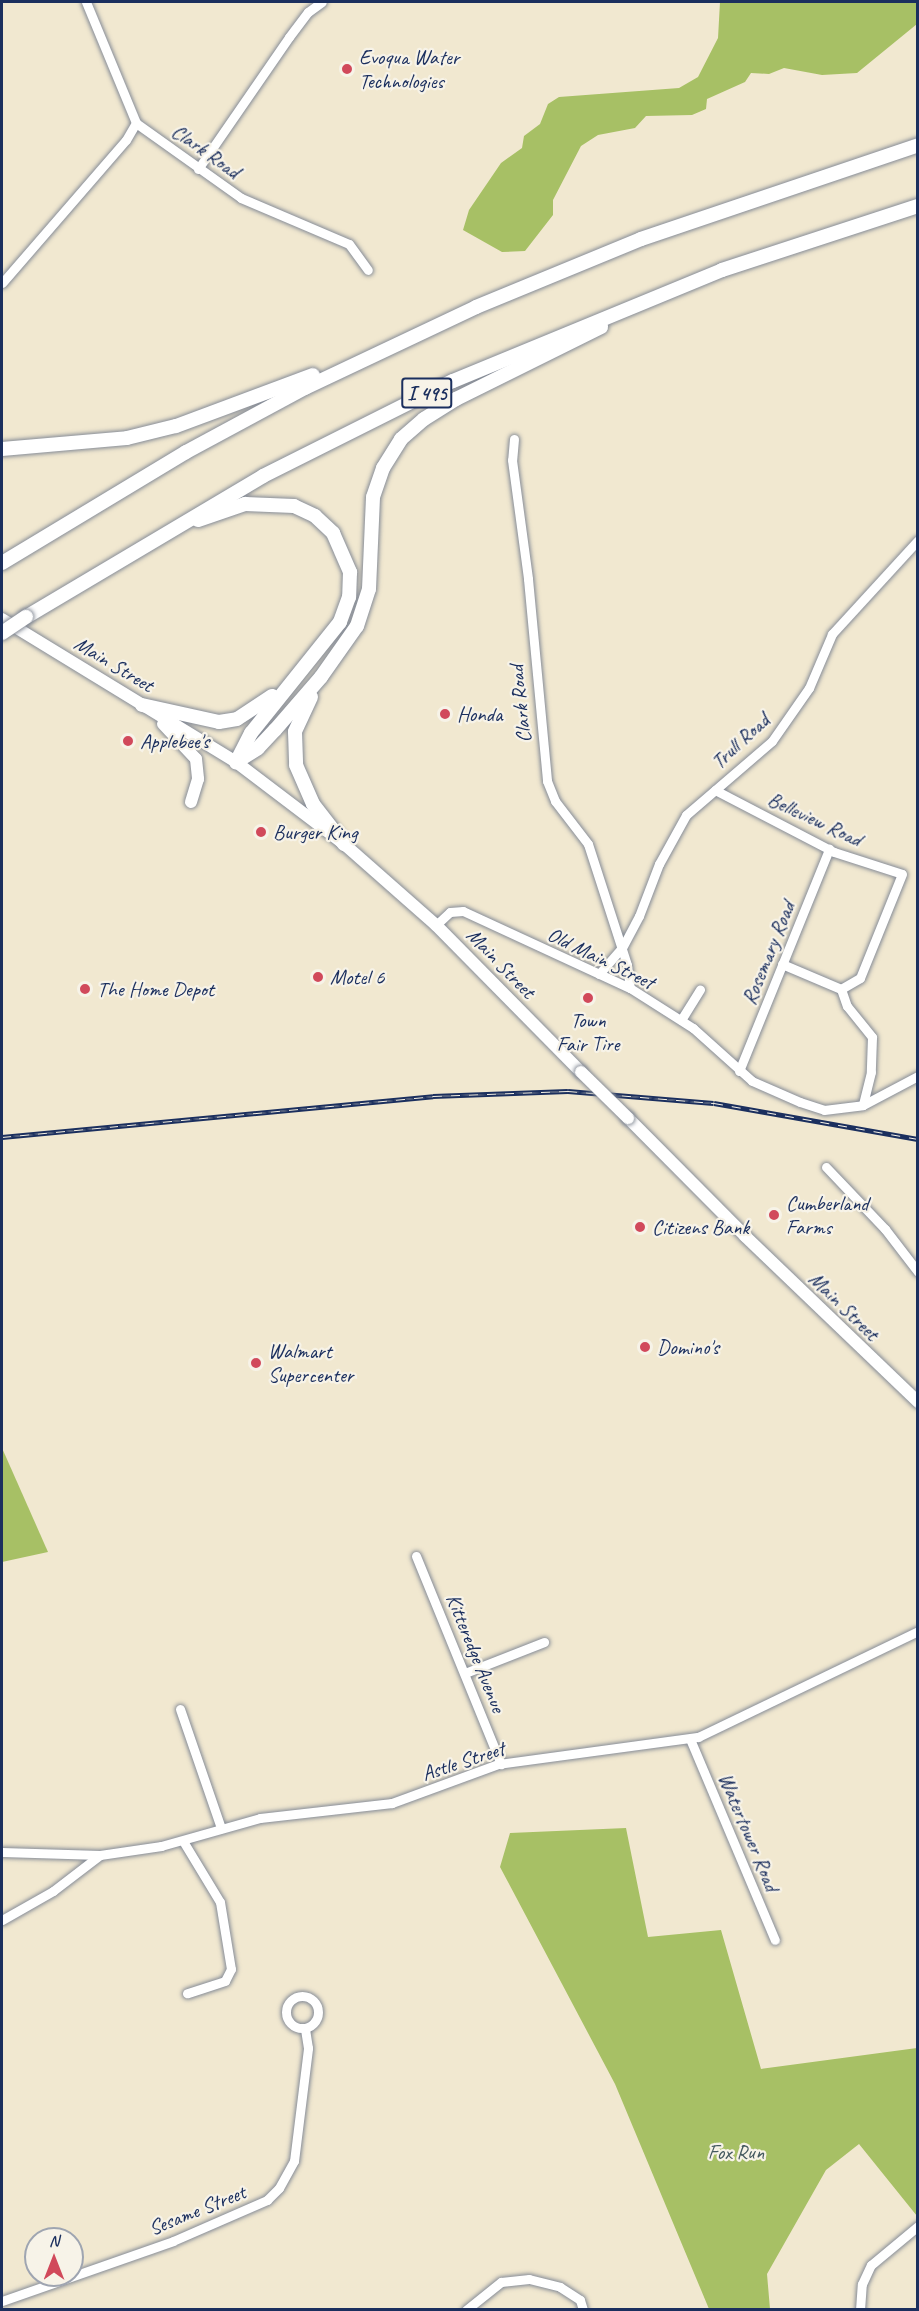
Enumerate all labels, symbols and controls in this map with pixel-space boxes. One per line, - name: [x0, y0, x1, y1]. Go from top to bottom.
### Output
- place label: Evoqua Water Technologies: [359, 44, 459, 94]
- marker: Evoqua Water Technologies: [340, 62, 354, 76]
- street label: Clark Road: [167, 118, 245, 184]
- road number: I 495: [400, 376, 454, 410]
- street label: Main Street: [70, 630, 158, 698]
- street label: Clark Road: [503, 664, 537, 744]
- place label: Honda: [457, 701, 502, 727]
- marker: Honda: [438, 707, 452, 721]
- street label: Trull Road: [706, 708, 774, 774]
- place label: Applebee's: [140, 728, 209, 754]
- marker: Applebee's: [121, 734, 135, 748]
- street label: Belleview Road: [764, 786, 866, 852]
- place label: Burger King: [273, 819, 358, 845]
- marker: Burger King: [254, 825, 268, 839]
- street label: Rosemary Road: [736, 898, 800, 1008]
- street label: Old Main Street: [543, 921, 659, 995]
- street label: Main Street: [461, 922, 541, 1004]
- place label: Motel 6: [330, 964, 384, 990]
- marker: Motel 6: [311, 970, 325, 984]
- place label: The Home Depot: [97, 976, 213, 1002]
- marker: The Home Depot: [78, 982, 92, 996]
- marker: Town Fair Tire: [581, 991, 595, 1005]
- place label: Town Fair Tire: [557, 1007, 619, 1057]
- place label: Cumberland Farms: [786, 1190, 869, 1240]
- marker: Cumberland Farms: [767, 1208, 781, 1222]
- place label: Citizens Bank: [652, 1214, 749, 1240]
- marker: Citizens Bank: [633, 1220, 647, 1234]
- street label: Main Street: [803, 1266, 885, 1346]
- place label: Domino's: [657, 1334, 719, 1360]
- place label: Walmart Supercenter: [268, 1338, 353, 1388]
- marker: Domino's: [638, 1340, 652, 1354]
- marker: Walmart Supercenter: [249, 1356, 263, 1370]
- street label: Kitteredge Avenue: [441, 1590, 511, 1716]
- street label: Astle Street: [418, 1736, 508, 1786]
- street label: Watertower Road: [713, 1769, 785, 1895]
- park label: Fox Run: [708, 2139, 764, 2165]
- street label: Sesame Street: [145, 2179, 249, 2241]
- north arrow: [24, 2227, 84, 2287]
- text: N: [49, 2231, 59, 2251]

